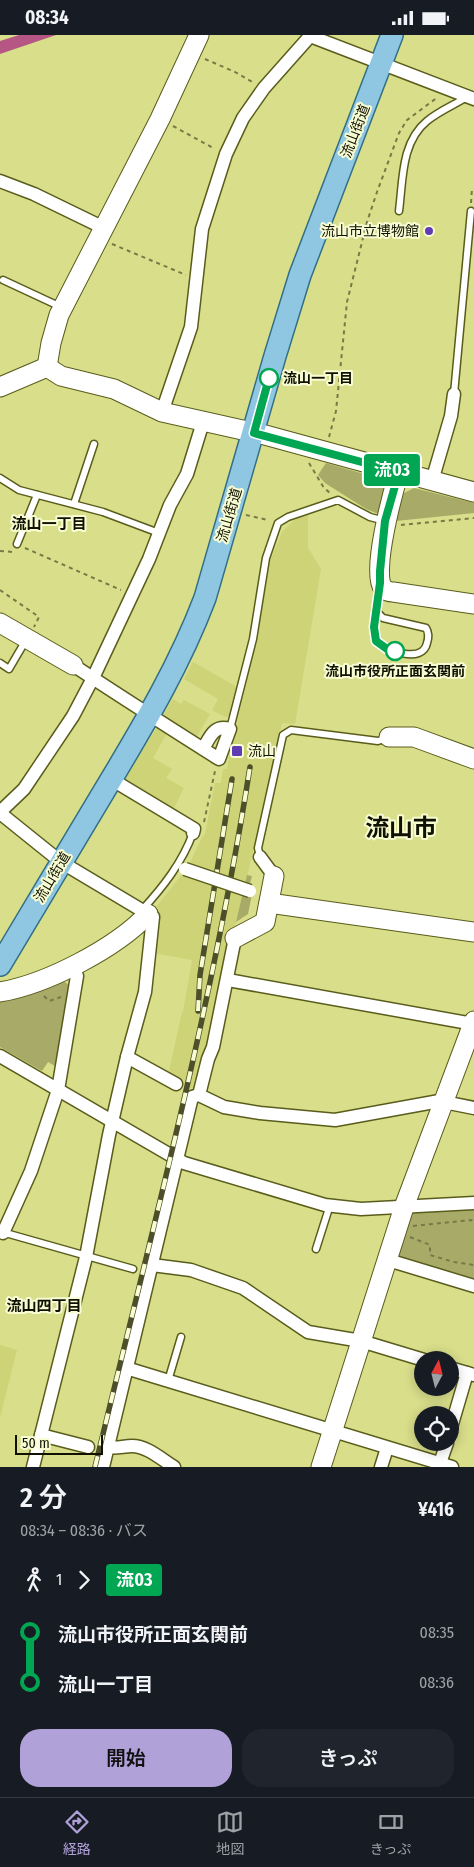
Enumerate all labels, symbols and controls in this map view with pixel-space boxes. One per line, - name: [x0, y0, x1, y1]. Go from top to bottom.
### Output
- text: 08:34: [25, 6, 69, 29]
- street label: 流山街道: [337, 102, 373, 160]
- place label: 流山市立博物館: [321, 223, 419, 240]
- marker: 流山市立博物館: [423, 225, 435, 237]
- marker: 流山一丁目: [259, 368, 279, 388]
- place label: 流山一丁目: [283, 370, 353, 387]
- line badge: 流03: [363, 454, 421, 486]
- text: 流03: [374, 459, 410, 481]
- street label: 流山街道: [214, 486, 245, 544]
- district label: 流山一丁目: [11, 515, 87, 533]
- marker: 流山市役所正面玄関前: [385, 641, 405, 661]
- place label: 流山市役所正面玄関前: [325, 663, 465, 680]
- place label: 流山: [248, 743, 276, 760]
- marker: 流山: [230, 744, 244, 758]
- district label: 流山市: [365, 814, 437, 842]
- street label: 流山街道: [31, 849, 74, 906]
- district label: 流山四丁目: [6, 1297, 82, 1315]
- north arrow: [414, 1351, 459, 1396]
- map controls: [414, 1351, 459, 1451]
- button: locate: [414, 1406, 459, 1451]
- scale bar: [15, 1432, 102, 1455]
- text: 50 m: [22, 1435, 50, 1452]
- text: 2 分: [20, 1481, 67, 1514]
- text: ¥416: [418, 1498, 454, 1521]
- text: 08:34 – 08:36 · バス: [20, 1521, 148, 1540]
- icon: walk: [20, 1566, 48, 1594]
- icon: forward: [70, 1566, 98, 1594]
- text: 流03: [116, 1569, 152, 1591]
- text: 1: [56, 1570, 62, 1589]
- text: 流山市役所正面玄関前: [58, 1623, 248, 1646]
- text: 08:35: [420, 1623, 454, 1642]
- text: 流山一丁目: [58, 1673, 153, 1696]
- text: 08:36: [419, 1673, 454, 1692]
- button: 開始: [20, 1729, 232, 1787]
- button: きっぷ: [242, 1729, 454, 1787]
- tab: 経路: [63, 1808, 91, 1858]
- tab: 地図: [216, 1808, 244, 1858]
- tab: きっぷ: [370, 1808, 411, 1858]

